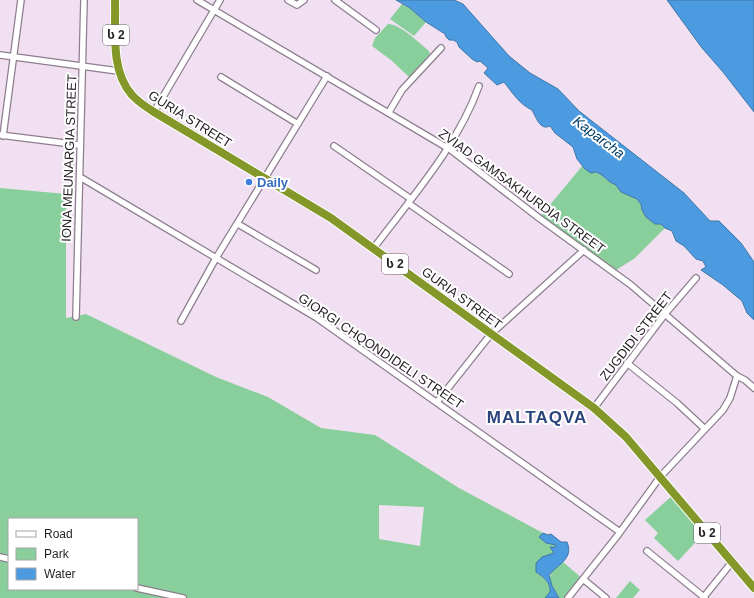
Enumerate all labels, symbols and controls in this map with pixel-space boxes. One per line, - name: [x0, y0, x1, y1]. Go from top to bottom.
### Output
- road number: ს 2: [103, 25, 129, 45]
- street label: IONA MEUNARGIA STREET: [59, 74, 79, 242]
- street label: GURIA STREET: [146, 87, 234, 151]
- water label: Kaparcha: [570, 113, 628, 162]
- street label: ZVIAD GAMSAKHURDIA STREET: [436, 126, 608, 256]
- place label: Daily: [257, 175, 289, 190]
- marker: Daily: [244, 177, 254, 187]
- road number: ს 2: [382, 254, 408, 274]
- street label: GURIA STREET: [419, 264, 505, 332]
- street label: ZUGDIDI STREET: [597, 289, 675, 383]
- street label: GIORGI CHQONDIDELI STREET: [296, 290, 466, 412]
- district label: MALTAQVA: [487, 408, 587, 427]
- legend: [8, 518, 138, 590]
- road number: ს 2: [694, 523, 720, 543]
- text: Road: [44, 527, 73, 541]
- text: Park: [44, 547, 70, 561]
- text: Water: [44, 567, 76, 581]

